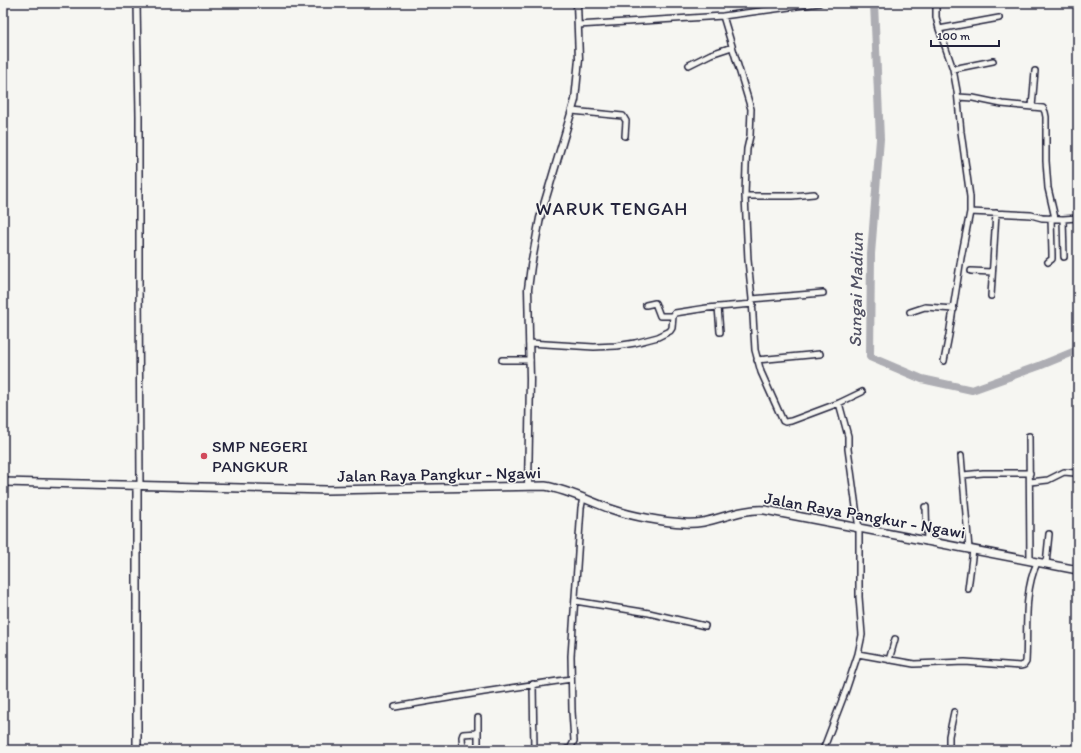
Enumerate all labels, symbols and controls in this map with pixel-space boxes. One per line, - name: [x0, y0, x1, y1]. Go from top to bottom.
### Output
- scale bar: [931, 22, 999, 48]
- text: 100 m: [937, 29, 970, 43]
- district label: WARUK TENGAH: [536, 197, 688, 220]
- water label: Sungai Madiun: [844, 232, 868, 348]
- place label: SMP NEGERI PANGKUR: [212, 436, 308, 476]
- marker: SMP NEGERI PANGKUR: [199, 451, 209, 461]
- street label: Jalan Raya Pangkur - Ngawi: [337, 462, 541, 486]
- street label: Jalan Raya Pangkur - Ngawi: [763, 487, 967, 543]

